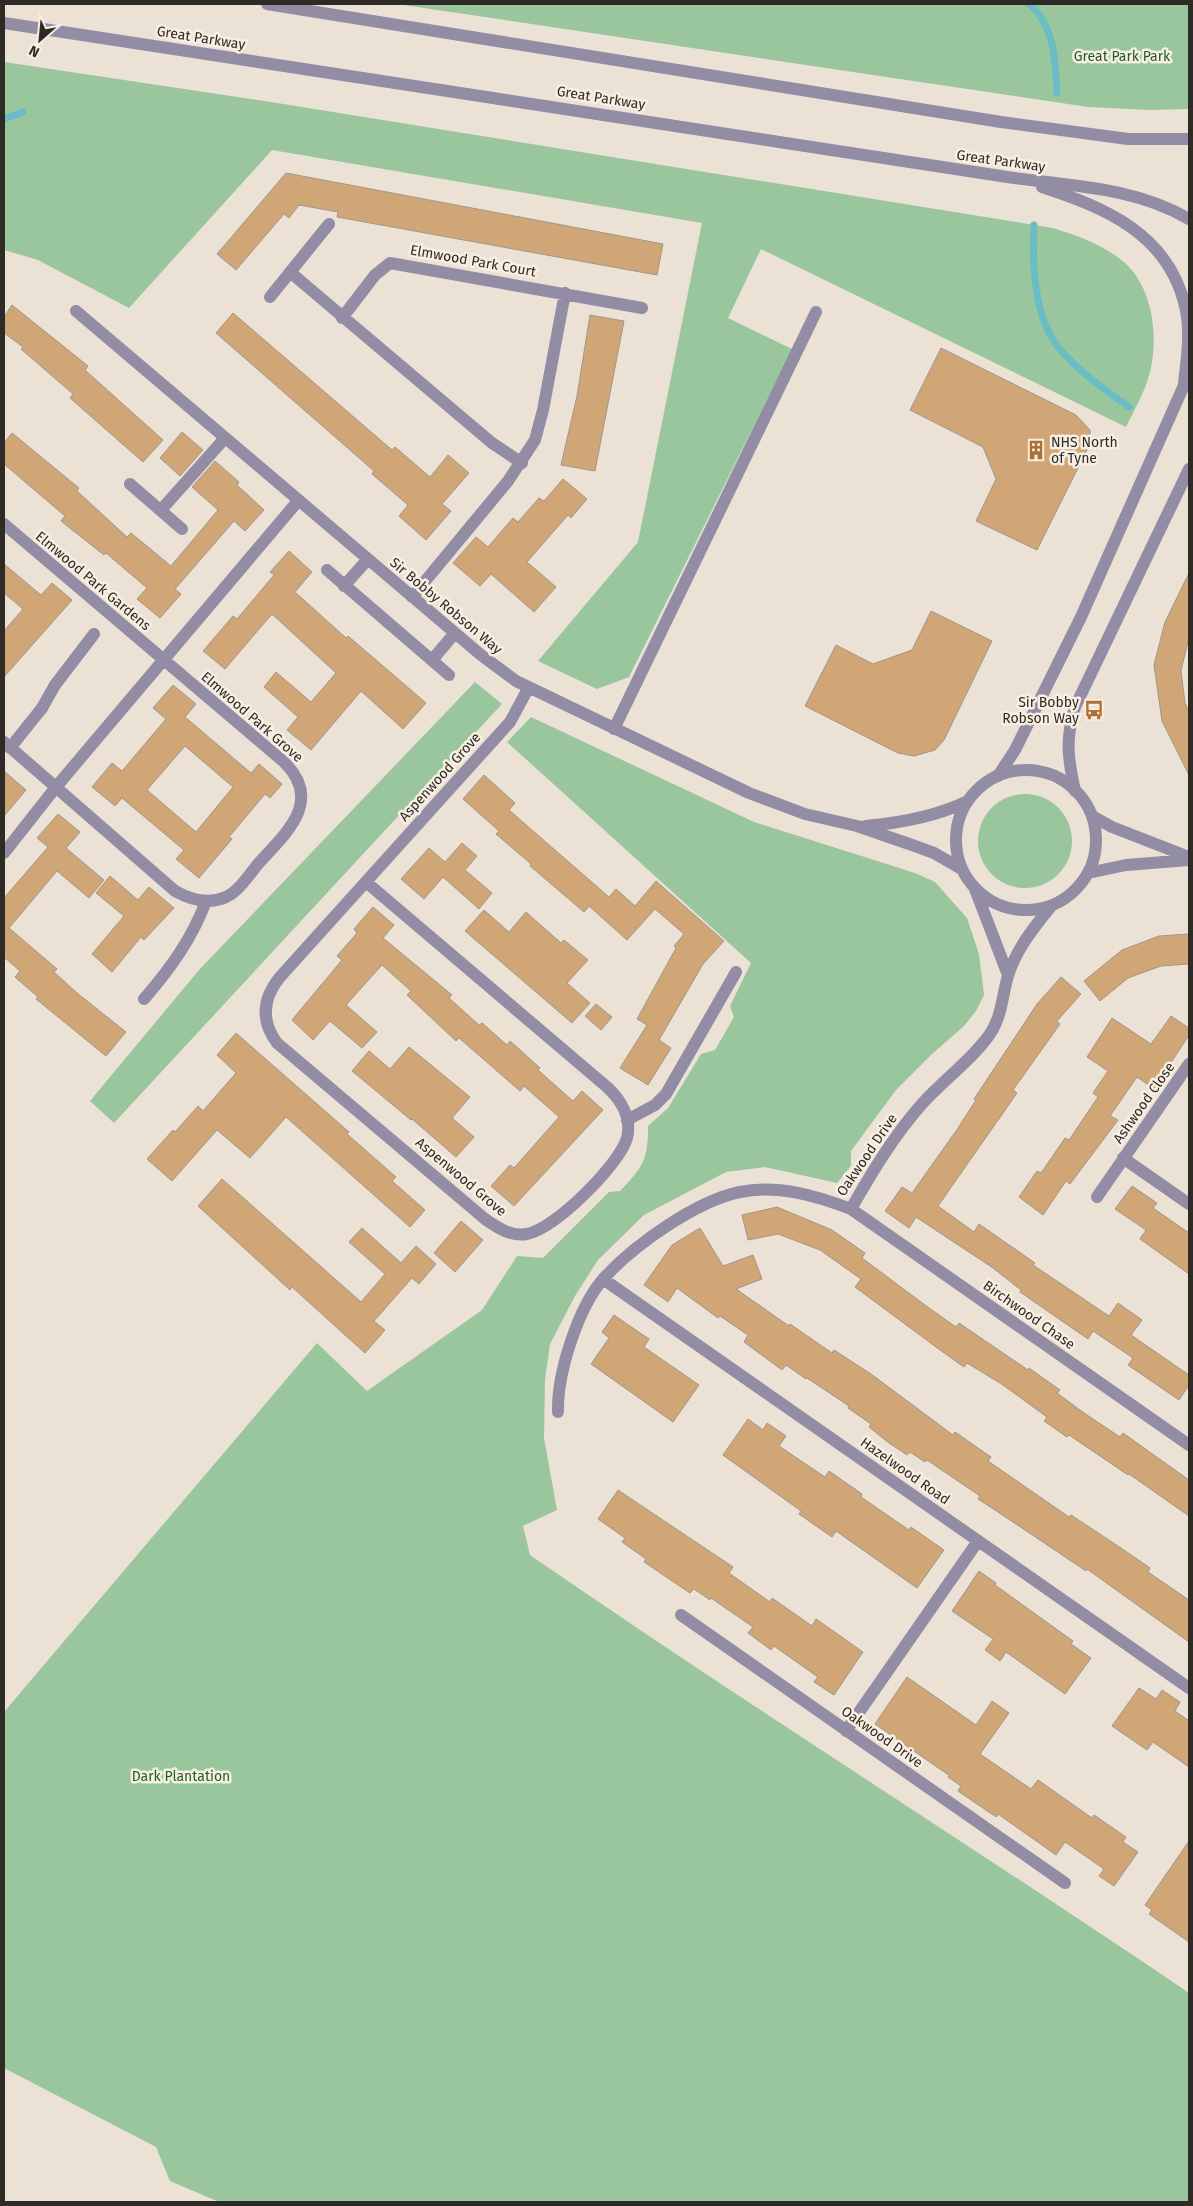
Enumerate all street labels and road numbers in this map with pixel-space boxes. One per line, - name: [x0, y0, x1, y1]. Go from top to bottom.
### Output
- street label: Great Parkway: [156, 23, 247, 53]
- street label: Great Parkway: [556, 83, 647, 113]
- street label: Great Parkway: [956, 146, 1047, 176]
- street label: Elmwood Park Court: [409, 242, 538, 281]
- street label: Elmwood Park Gardens: [32, 528, 155, 635]
- street label: Sir Bobby Robson Way: [386, 554, 506, 658]
- street label: Elmwood Park Grove: [198, 668, 306, 766]
- street label: Aspenwood Grove: [396, 729, 484, 825]
- street label: Ashwood Close: [1110, 1059, 1178, 1147]
- street label: Oakwood Drive: [833, 1111, 901, 1199]
- street label: Aspenwood Grove: [412, 1134, 510, 1220]
- street label: Birchwood Chase: [980, 1277, 1078, 1353]
- street label: Hazelwood Road: [857, 1434, 953, 1508]
- street label: Oakwood Drive: [838, 1703, 926, 1771]

